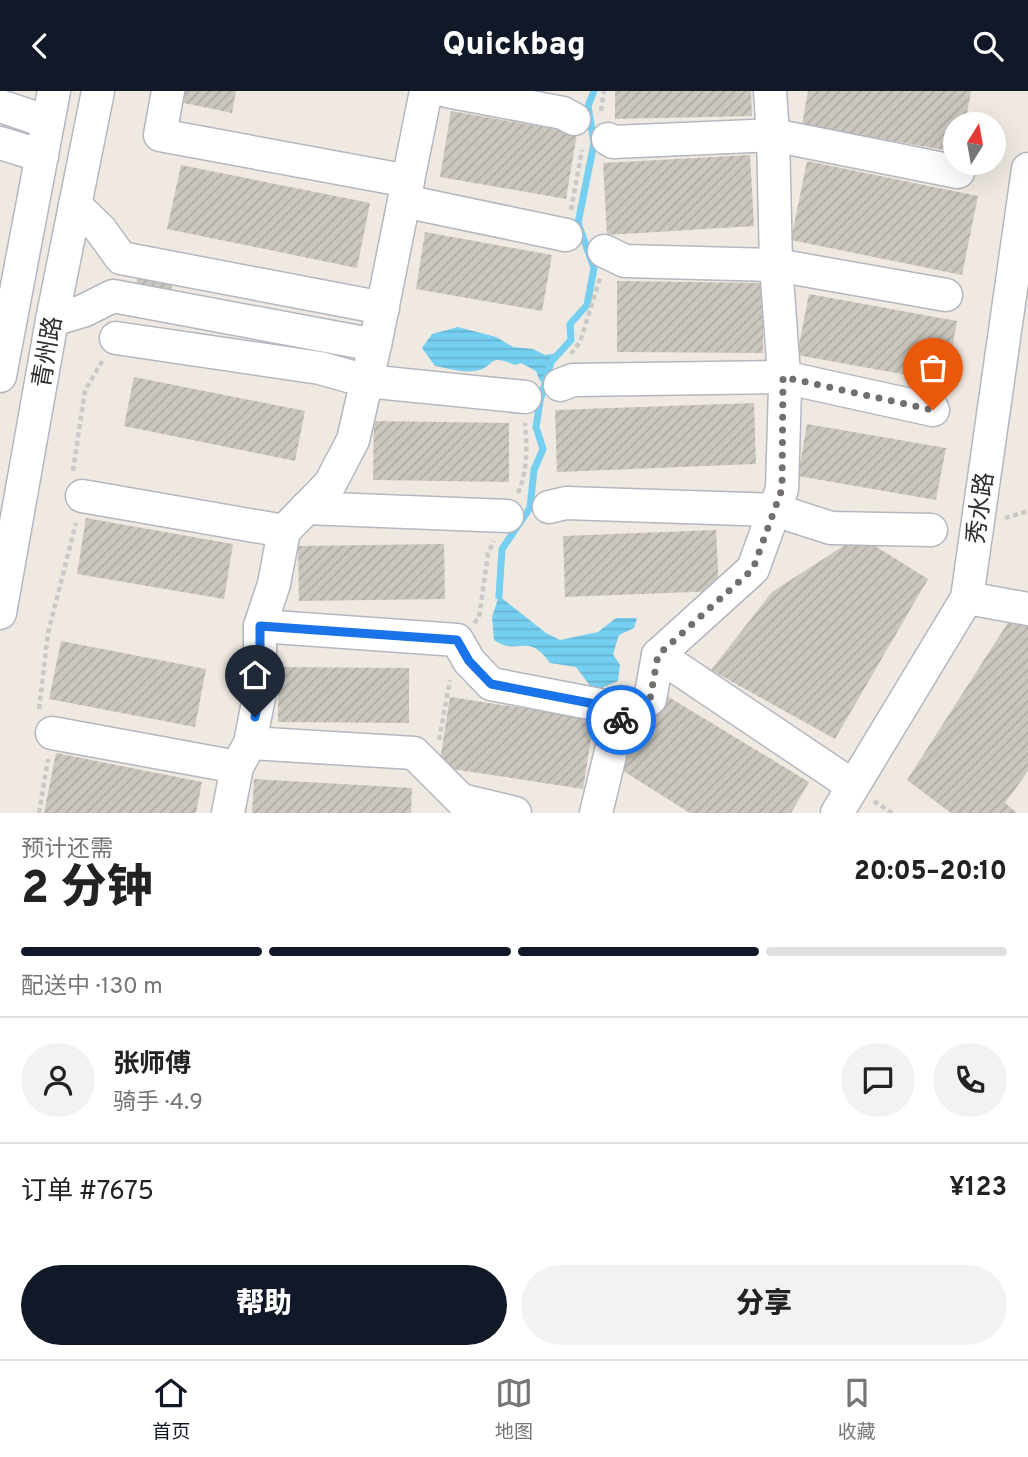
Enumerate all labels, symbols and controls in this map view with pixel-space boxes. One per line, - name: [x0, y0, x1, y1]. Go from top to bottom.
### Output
- text: Quickbag: [442, 26, 586, 66]
- icon: back: [21, 27, 59, 65]
- icon: search: [969, 27, 1007, 65]
- north arrow: [943, 112, 1006, 175]
- map controls: [943, 112, 1006, 175]
- street label: 青州路: [28, 314, 70, 390]
- pin: [903, 338, 963, 410]
- icon: bag: [914, 349, 952, 387]
- street label: 秀水路: [962, 471, 1002, 546]
- pin: [225, 645, 285, 717]
- icon: home: [236, 656, 274, 694]
- courier: [586, 685, 656, 755]
- icon: bike: [602, 701, 640, 739]
- text: 预计还需: [21, 836, 113, 865]
- text: 20:05–20:10: [854, 856, 1007, 889]
- text: 2 分钟: [21, 861, 153, 920]
- text: 配送中 · 130 m: [21, 973, 163, 1002]
- button: person: [21, 1043, 95, 1117]
- button: chat: [841, 1043, 915, 1117]
- button: phone: [933, 1043, 1007, 1117]
- text: 张师傅: [113, 1049, 191, 1082]
- text: 骑手 · 4.9: [113, 1089, 203, 1118]
- text: ¥123: [949, 1172, 1007, 1205]
- text: 订单 #7675: [21, 1176, 154, 1209]
- button: 帮助: [21, 1265, 507, 1345]
- button: 分享: [521, 1265, 1007, 1345]
- tab: 首页: [152, 1374, 190, 1445]
- tab: 地图: [495, 1374, 533, 1445]
- tab: 收藏: [838, 1374, 876, 1445]

